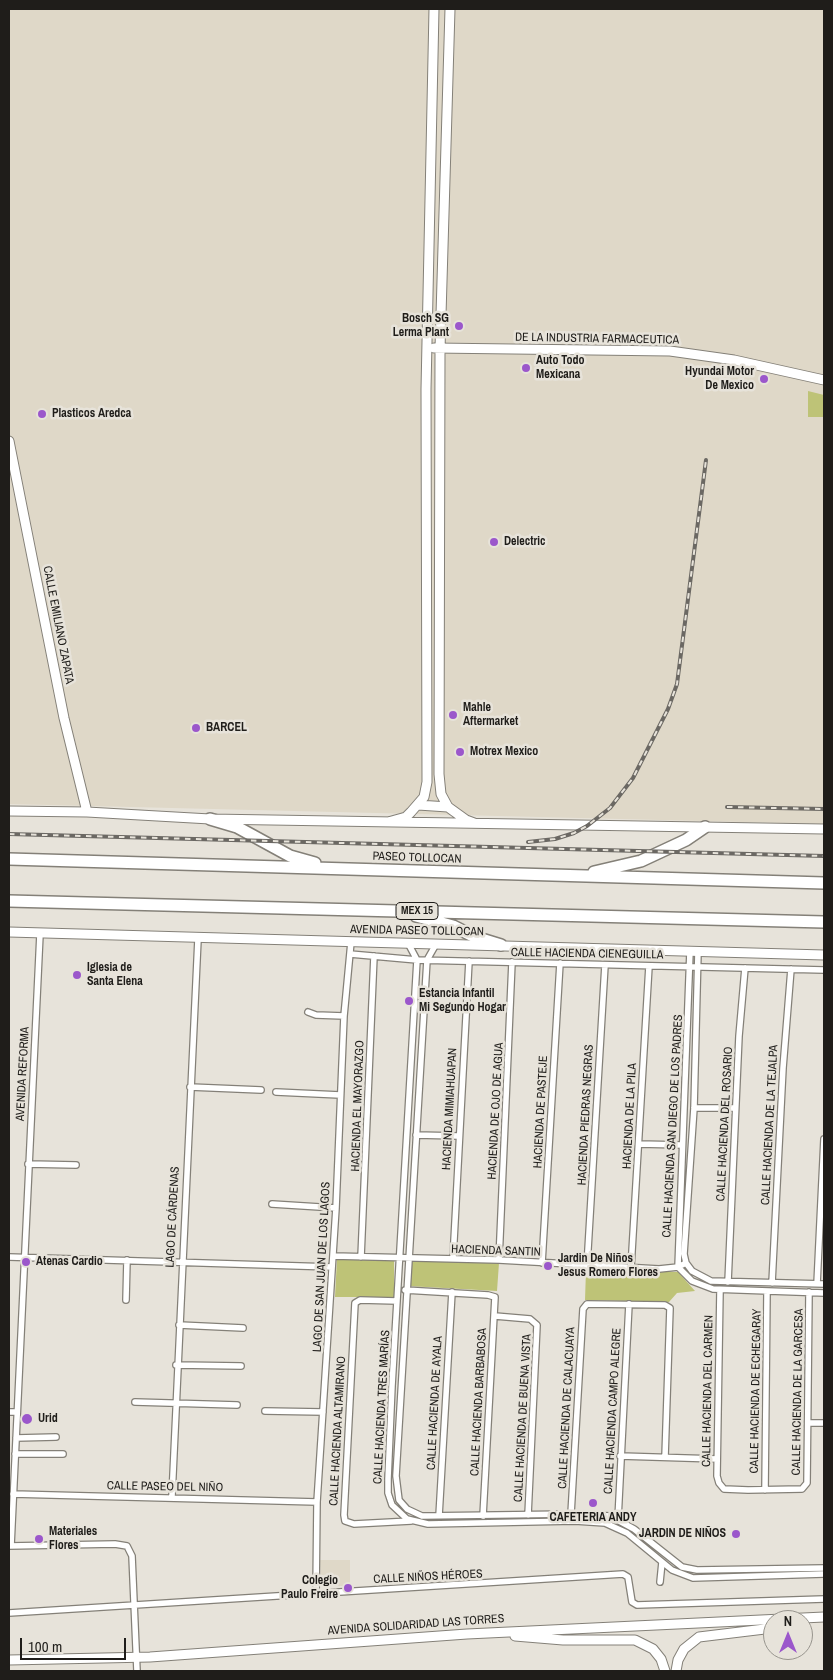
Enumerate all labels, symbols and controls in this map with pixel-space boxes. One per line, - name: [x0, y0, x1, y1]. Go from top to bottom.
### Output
- place label: Bosch SG Lerma Plant: [393, 312, 449, 340]
- marker: Bosch SG Lerma Plant: [453, 320, 465, 332]
- street label: DE LA INDUSTRIA FARMACEUTICA: [515, 330, 679, 348]
- place label: Auto Todo Mexicana: [536, 354, 584, 382]
- marker: Auto Todo Mexicana: [520, 362, 532, 374]
- place label: Hyundai Motor De Mexico: [685, 365, 754, 393]
- marker: Hyundai Motor De Mexico: [758, 373, 770, 385]
- place label: Plasticos Aredca: [52, 407, 131, 421]
- marker: Plasticos Aredca: [36, 408, 48, 420]
- place label: Delectric: [504, 535, 546, 549]
- marker: Delectric: [488, 536, 500, 548]
- street label: CALLE EMILIANO ZAPATA: [40, 565, 76, 685]
- place label: Mahle Aftermarket: [463, 701, 518, 729]
- marker: Mahle Aftermarket: [447, 709, 459, 721]
- place label: BARCEL: [206, 721, 247, 735]
- marker: BARCEL: [190, 722, 202, 734]
- place label: Motrex Mexico: [470, 745, 538, 759]
- marker: Motrex Mexico: [454, 746, 466, 758]
- street label: PASEO TOLLOCAN: [372, 849, 462, 867]
- road number: MEX 15: [396, 902, 438, 919]
- street label: AVENIDA PASEO TOLLOCAN: [350, 923, 484, 939]
- street label: CALLE HACIENDA CIENEGUILLA: [511, 945, 663, 963]
- place label: Iglesia de Santa Elena: [87, 961, 143, 989]
- marker: Iglesia de Santa Elena: [71, 969, 83, 981]
- place label: Estancia Infantil Mi Segundo Hogar: [419, 987, 506, 1015]
- marker: Estancia Infantil Mi Segundo Hogar: [403, 995, 415, 1007]
- street label: CALLE HACIENDA SAN DIEGO DE LOS PADRES: [660, 1014, 686, 1238]
- street label: AVENIDA REFORMA: [13, 1026, 33, 1122]
- street label: HACIENDA EL MAYORAZGO: [349, 1040, 367, 1172]
- street label: HACIENDA DE OJO DE AGUA: [485, 1042, 507, 1180]
- street label: HACIENDA PIEDRAS NEGRAS: [575, 1044, 597, 1186]
- street label: CALLE HACIENDA DE LA TEJALPA: [759, 1044, 781, 1206]
- street label: CALLE HACIENDA DEL ROSARIO: [714, 1046, 736, 1202]
- street label: HACIENDA MIMIAHUAPAN: [440, 1048, 460, 1170]
- street label: HACIENDA DE PASTEJE: [531, 1055, 551, 1169]
- street label: HACIENDA DE LA PILA: [620, 1063, 640, 1169]
- street label: LAGO DE CÁRDENAS: [163, 1166, 183, 1268]
- street label: LAGO DE SAN JUAN DE LOS LAGOS: [310, 1181, 334, 1353]
- street label: HACIENDA SANTIN: [451, 1242, 541, 1260]
- place label: Jardin De Niños Jesus Romero Flores: [558, 1252, 658, 1280]
- place label: Atenas Cardio: [36, 1255, 103, 1269]
- marker: Atenas Cardio: [20, 1256, 32, 1268]
- marker: Jardin De Niños Jesus Romero Flores: [542, 1260, 554, 1272]
- street label: CALLE HACIENDA DE ECHEGARAY: [747, 1308, 765, 1474]
- street label: CALLE HACIENDA DE LA GARCESA: [789, 1308, 807, 1476]
- street label: CALLE HACIENDA DEL CARMEN: [699, 1315, 717, 1467]
- street label: CALLE HACIENDA DE CALACUAYA: [556, 1327, 578, 1489]
- street label: CALLE HACIENDA BARBABOSA: [468, 1328, 490, 1476]
- street label: CALLE HACIENDA CAMPO ALEGRE: [601, 1328, 625, 1494]
- street label: CALLE HACIENDA TRES MARÍAS: [371, 1330, 393, 1484]
- street label: CALLE HACIENDA DE BUENA VISTA: [511, 1334, 535, 1502]
- street label: CALLE HACIENDA DE AYALA: [424, 1336, 446, 1470]
- street label: CALLE HACIENDA ALTAMIRANO: [327, 1356, 349, 1506]
- marker: Urid: [20, 1412, 34, 1426]
- place label: Urid: [38, 1412, 58, 1426]
- street label: CALLE PASEO DEL NIÑO: [107, 1479, 223, 1495]
- marker: CAFETERIA ANDY: [587, 1497, 599, 1509]
- place label: CAFETERIA ANDY: [550, 1511, 636, 1525]
- place label: Materiales Flores: [49, 1525, 97, 1553]
- place label: JARDIN DE NIÑOS: [639, 1527, 726, 1541]
- marker: JARDIN DE NIÑOS: [730, 1528, 742, 1540]
- marker: Materiales Flores: [33, 1533, 45, 1545]
- street label: CALLE NIÑOS HÉROES: [373, 1567, 483, 1587]
- place label: Colegio Paulo Freire: [281, 1574, 338, 1602]
- marker: Colegio Paulo Freire: [342, 1582, 354, 1594]
- north arrow: [763, 1610, 813, 1660]
- street label: AVENIDA SOLIDARIDAD LAS TORRES: [327, 1612, 505, 1638]
- text: N: [784, 1612, 792, 1630]
- scale bar: [22, 1628, 129, 1660]
- text: 100 m: [28, 1636, 62, 1657]

